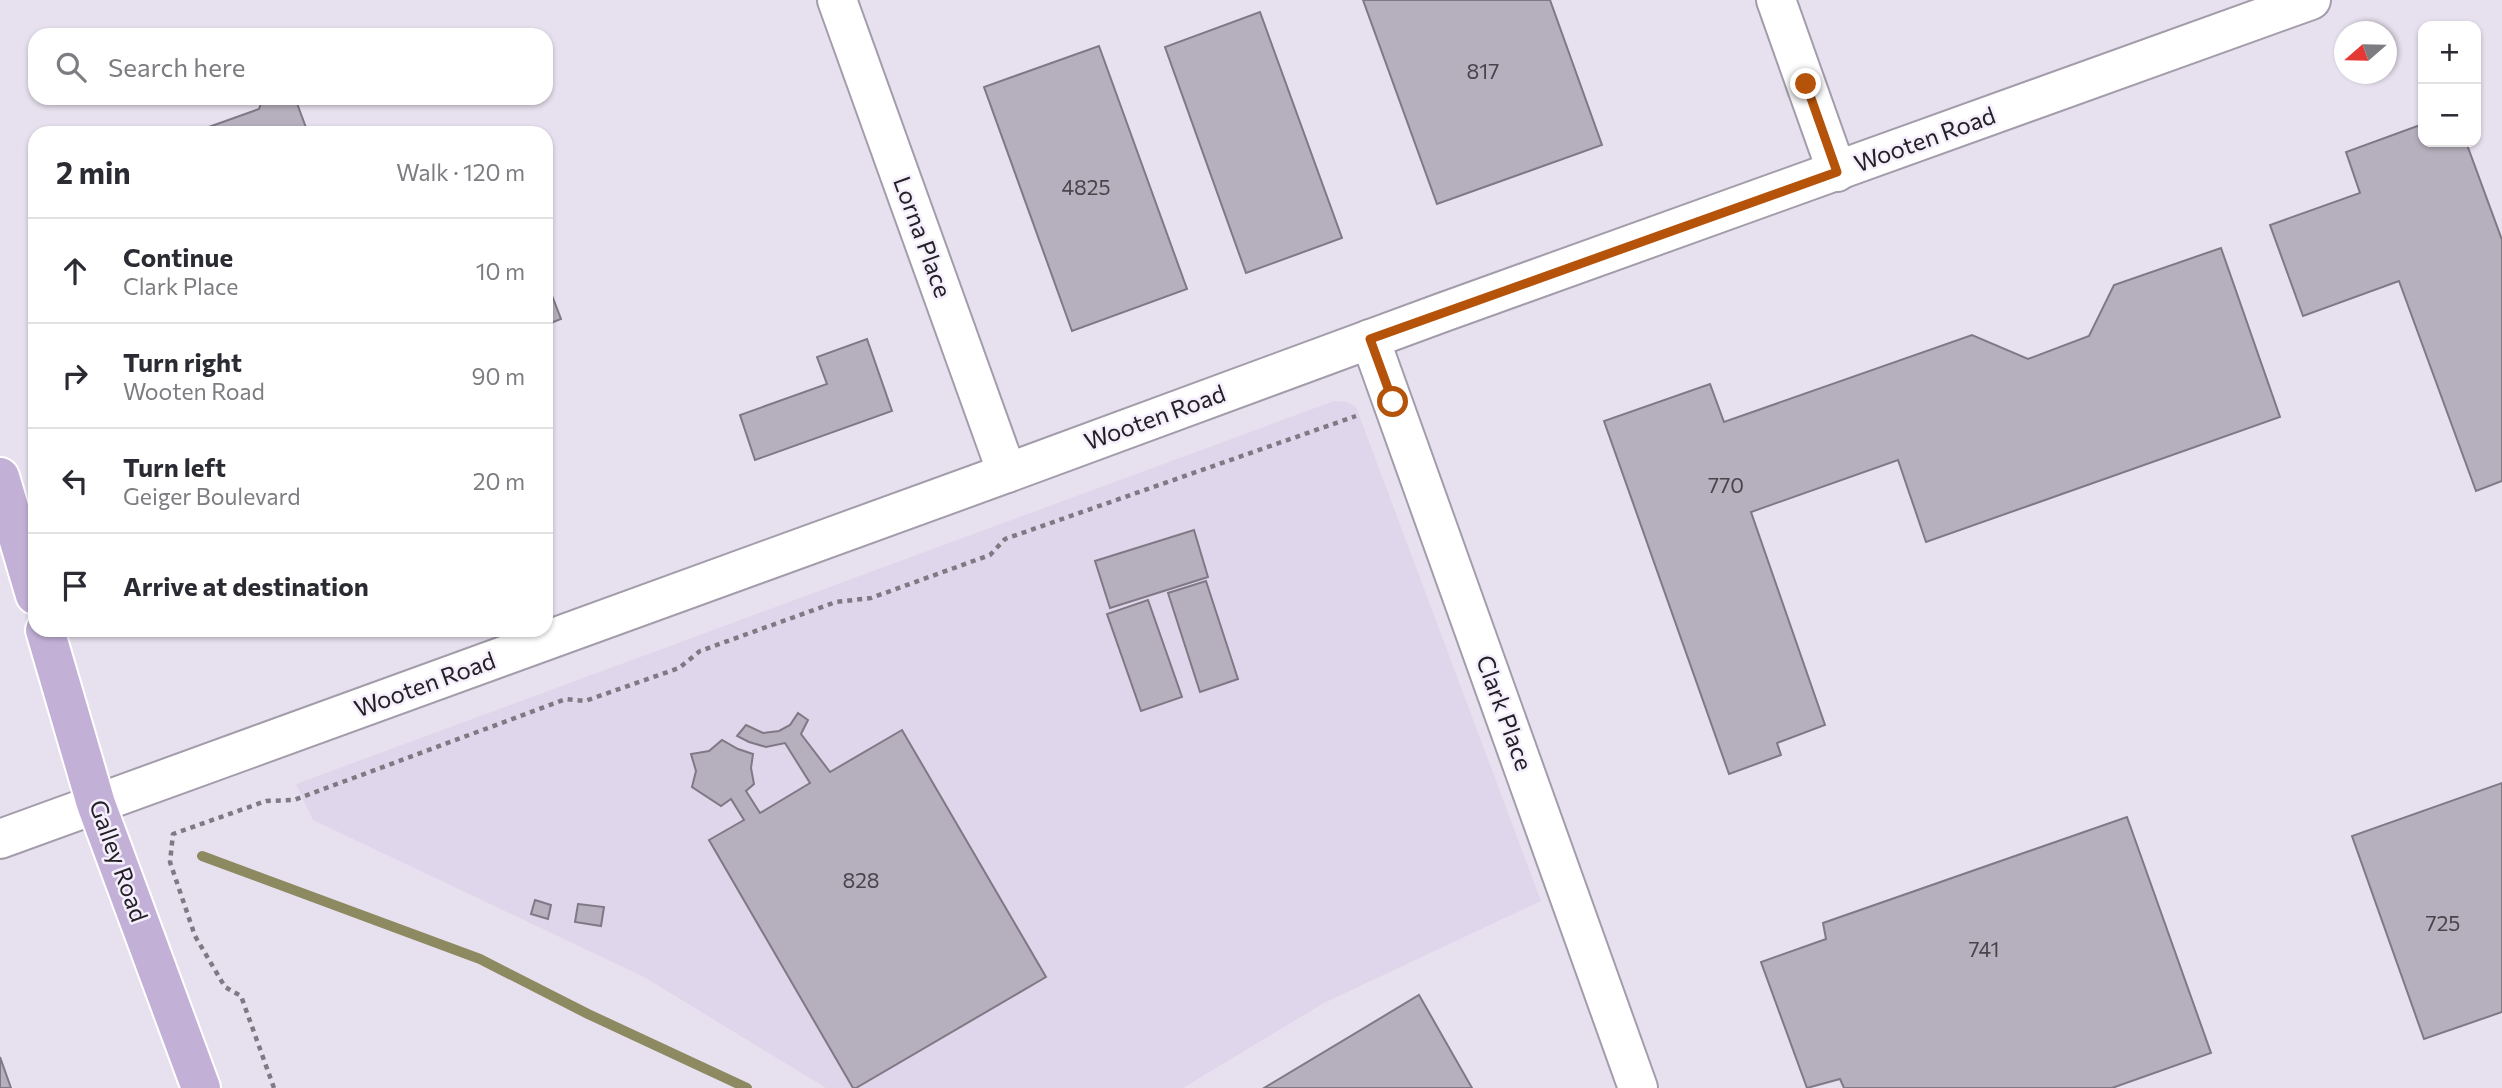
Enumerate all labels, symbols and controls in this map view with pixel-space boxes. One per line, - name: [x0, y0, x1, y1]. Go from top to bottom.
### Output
- north arrow: [2334, 21, 2397, 84]
- map controls: [2418, 21, 2481, 147]
- button: +: [2418, 21, 2481, 84]
- search box: [28, 28, 553, 105]
- icon: search: [52, 48, 90, 86]
- text: Search here: [108, 51, 246, 82]
- house number: 817: [1467, 58, 1499, 83]
- route end: [1790, 68, 1821, 99]
- button: −: [2418, 84, 2481, 147]
- street label: Wooten Road: [1850, 100, 1999, 178]
- text: 2 min: [56, 153, 131, 190]
- text: Walk · 120 m: [396, 158, 525, 186]
- street label: Lorna Place: [888, 172, 959, 301]
- house number: 4825: [1062, 174, 1111, 199]
- text: Continue: [123, 241, 233, 272]
- icon: ahead: [56, 252, 94, 290]
- text: 10 m: [476, 257, 525, 285]
- text: Clark Place: [123, 272, 239, 300]
- text: Turn right: [123, 346, 242, 377]
- icon: right: [56, 357, 94, 395]
- text: 90 m: [472, 362, 525, 390]
- text: Wooten Road: [123, 377, 265, 405]
- street label: Wooten Road: [1080, 378, 1229, 456]
- route start: [1377, 386, 1408, 417]
- text: Turn left: [123, 451, 226, 482]
- icon: left: [56, 462, 94, 500]
- text: 20 m: [473, 467, 525, 495]
- house number: 770: [1708, 472, 1744, 497]
- text: Geiger Boulevard: [123, 482, 301, 510]
- icon: arrive: [56, 567, 94, 605]
- text: Arrive at destination: [123, 570, 369, 601]
- street label: Wooten Road: [350, 645, 499, 723]
- street label: Clark Place: [1471, 651, 1540, 774]
- street label: Galley Road: [84, 795, 155, 925]
- house number: 828: [842, 867, 880, 892]
- house number: 725: [2426, 910, 2460, 935]
- house number: 741: [1969, 936, 1999, 961]

